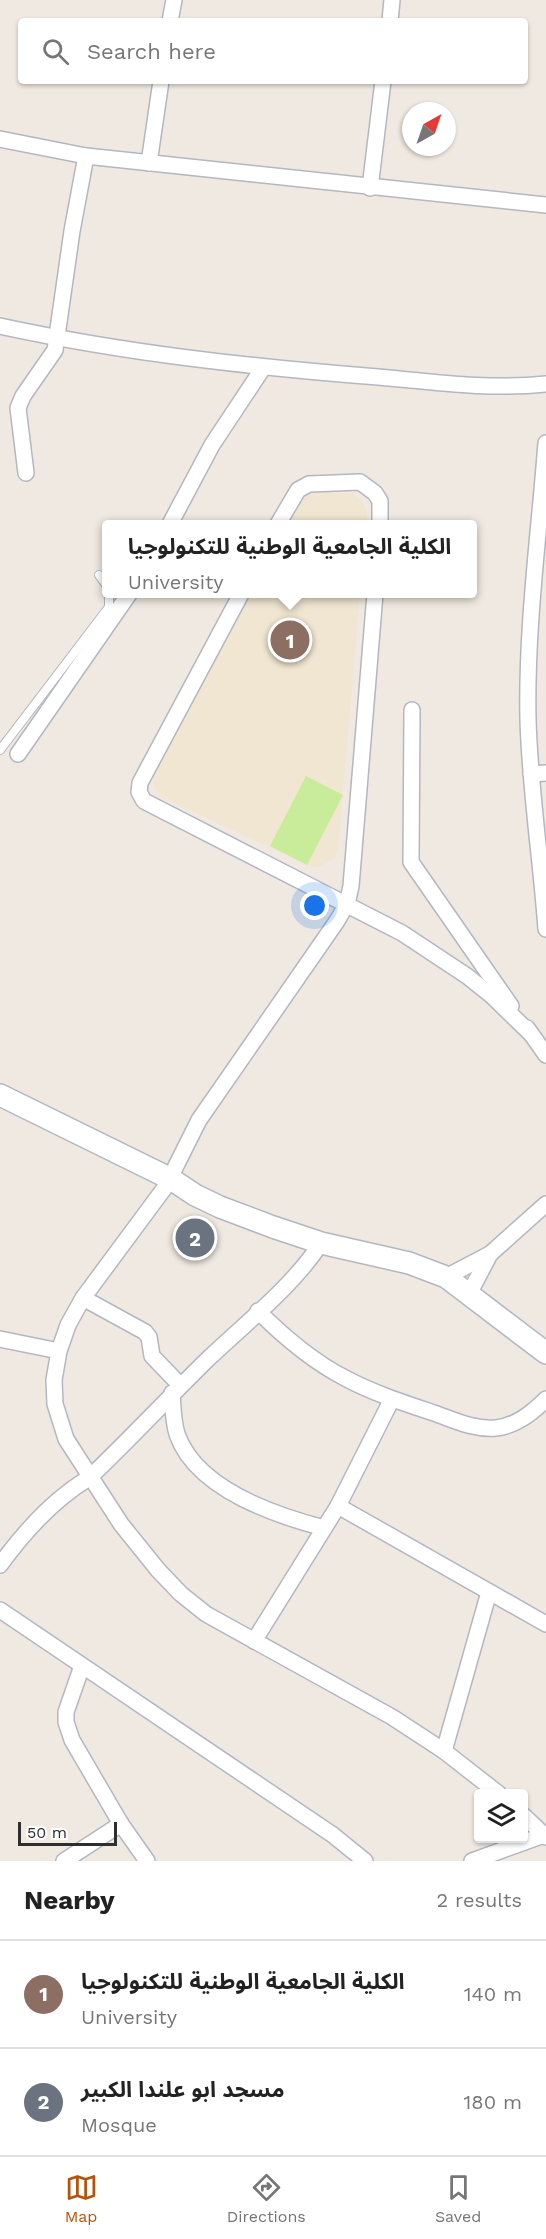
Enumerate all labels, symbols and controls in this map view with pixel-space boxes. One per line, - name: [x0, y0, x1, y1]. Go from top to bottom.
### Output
- search box: [18, 18, 528, 84]
- icon: search: [39, 35, 72, 68]
- text: Search here: [87, 39, 216, 64]
- north arrow: [402, 102, 456, 156]
- popup: [102, 520, 477, 598]
- text: الكلية الجامعية الوطنية للتكنولوجيا: [128, 534, 451, 559]
- text: University: [128, 570, 224, 594]
- pin: 1: [270, 618, 310, 662]
- your location: [300, 891, 329, 920]
- pin: 2: [176, 1216, 214, 1260]
- map controls: [474, 1789, 528, 1843]
- button: layers: [474, 1789, 528, 1843]
- scale bar: [18, 1819, 117, 1846]
- text: 50 m: [27, 1823, 67, 1842]
- text: Nearby: [24, 1885, 115, 1915]
- text: 2 results: [437, 1888, 522, 1912]
- text: الكلية الجامعية الوطنية للتكنولوجيا: [81, 1969, 405, 1994]
- text: 1: [39, 1982, 48, 2006]
- text: 140 m: [464, 1982, 522, 2006]
- text: University: [81, 2005, 177, 2029]
- text: مسجد ابو علندا الكبير: [81, 2077, 284, 2102]
- text: 2: [38, 2090, 49, 2114]
- text: 180 m: [464, 2090, 522, 2114]
- text: Mosque: [81, 2113, 157, 2137]
- tab: Map: [65, 2171, 98, 2226]
- tab: Directions: [227, 2171, 306, 2226]
- tab: Saved: [435, 2171, 481, 2226]

